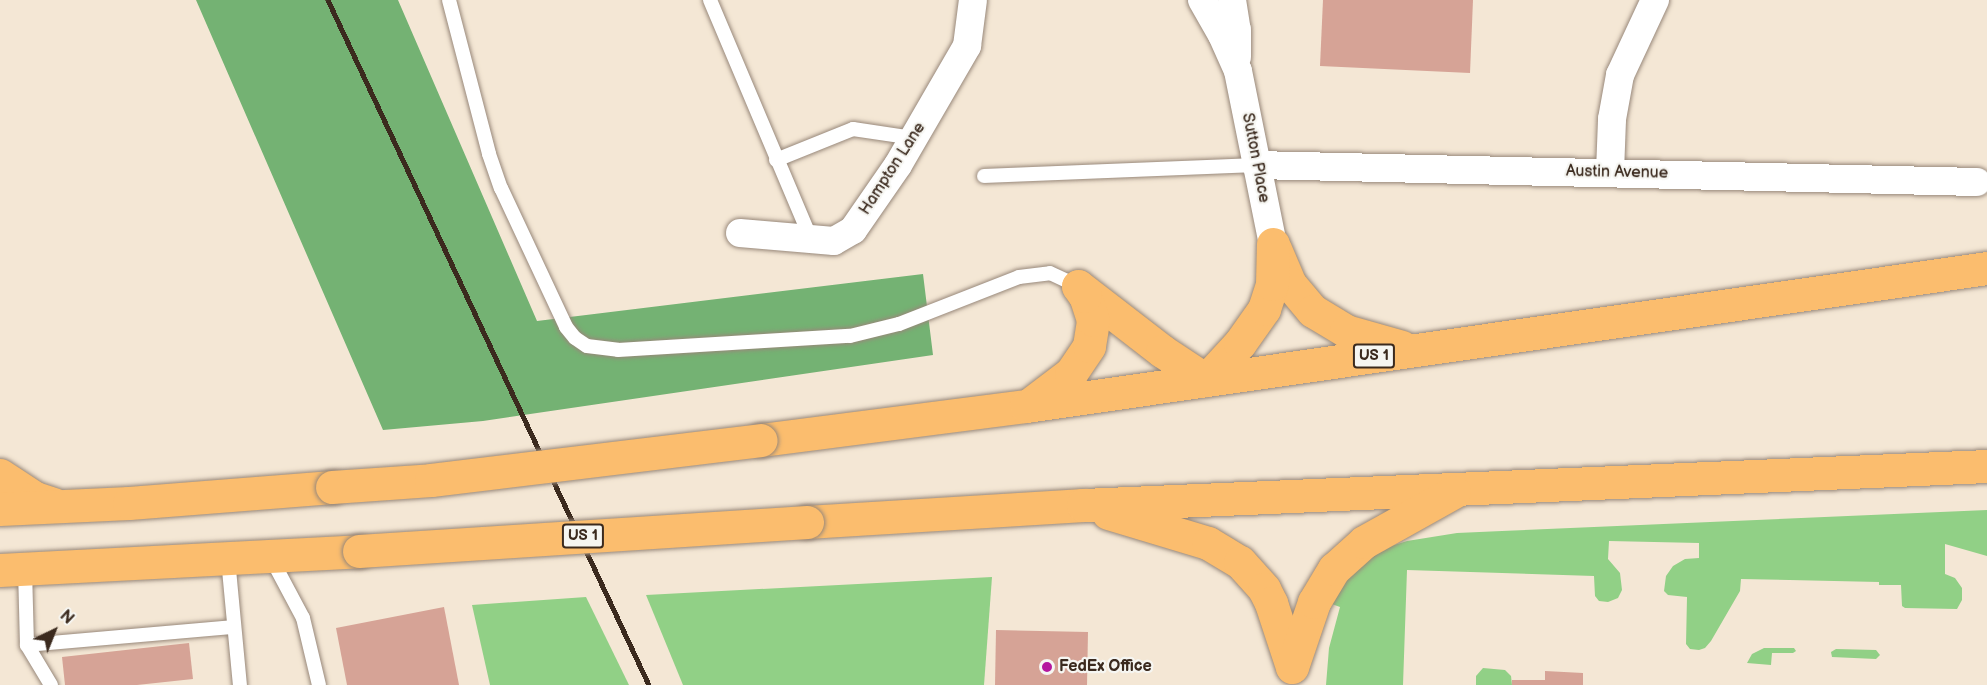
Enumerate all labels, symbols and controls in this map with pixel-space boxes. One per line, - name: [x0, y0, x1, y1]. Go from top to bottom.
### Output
- street label: Sutton Place: [1237, 112, 1273, 204]
- street label: Hampton Lane: [856, 119, 930, 219]
- street label: Austin Avenue: [1566, 163, 1668, 183]
- road number: US 1: [1352, 344, 1396, 368]
- road number: US 1: [560, 524, 606, 548]
- north arrow: [24, 601, 84, 661]
- text: N: [56, 606, 77, 629]
- place label: FedEx Office: [1059, 657, 1152, 677]
- marker: FedEx Office: [1040, 660, 1054, 674]

